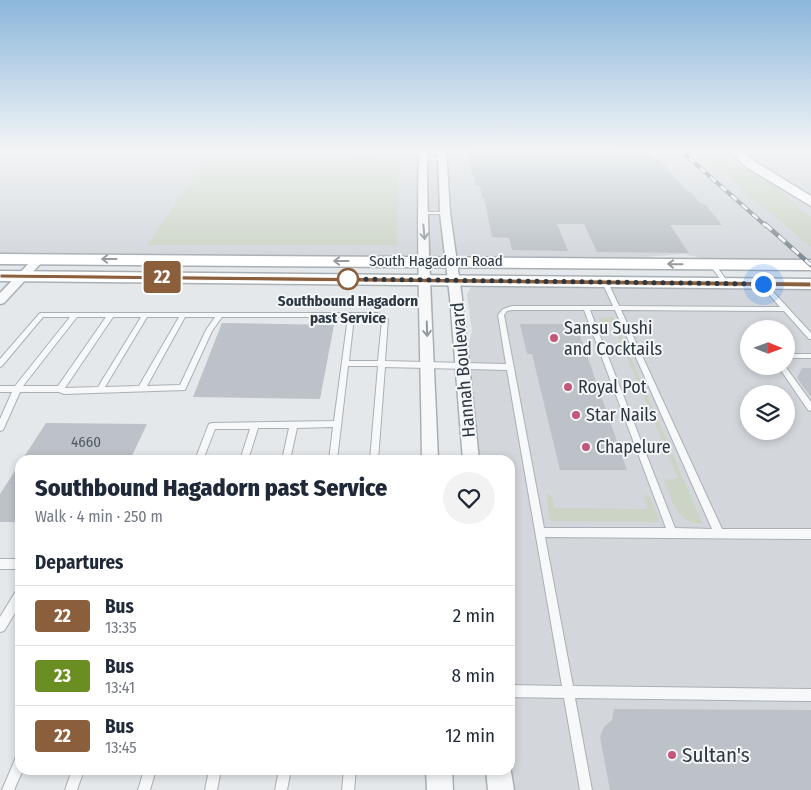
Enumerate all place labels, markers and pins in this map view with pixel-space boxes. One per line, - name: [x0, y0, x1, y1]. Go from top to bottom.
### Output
- marker: Southbound Hagadorn past Service: [337, 268, 359, 290]
- place label: Southbound Hagadorn past Service: [278, 292, 418, 327]
- place label: Sansu Sushi and Cocktails: [564, 317, 662, 360]
- marker: Sansu Sushi and Cocktails: [548, 332, 560, 344]
- place label: Royal Pot: [578, 376, 647, 398]
- marker: Royal Pot: [562, 381, 574, 393]
- place label: Star Nails: [586, 404, 657, 426]
- marker: Star Nails: [570, 409, 582, 421]
- place label: Chapelure: [596, 436, 671, 458]
- marker: Chapelure: [580, 441, 592, 453]
- place label: Sultan's: [682, 742, 750, 768]
- marker: Sultan's: [666, 749, 678, 761]

